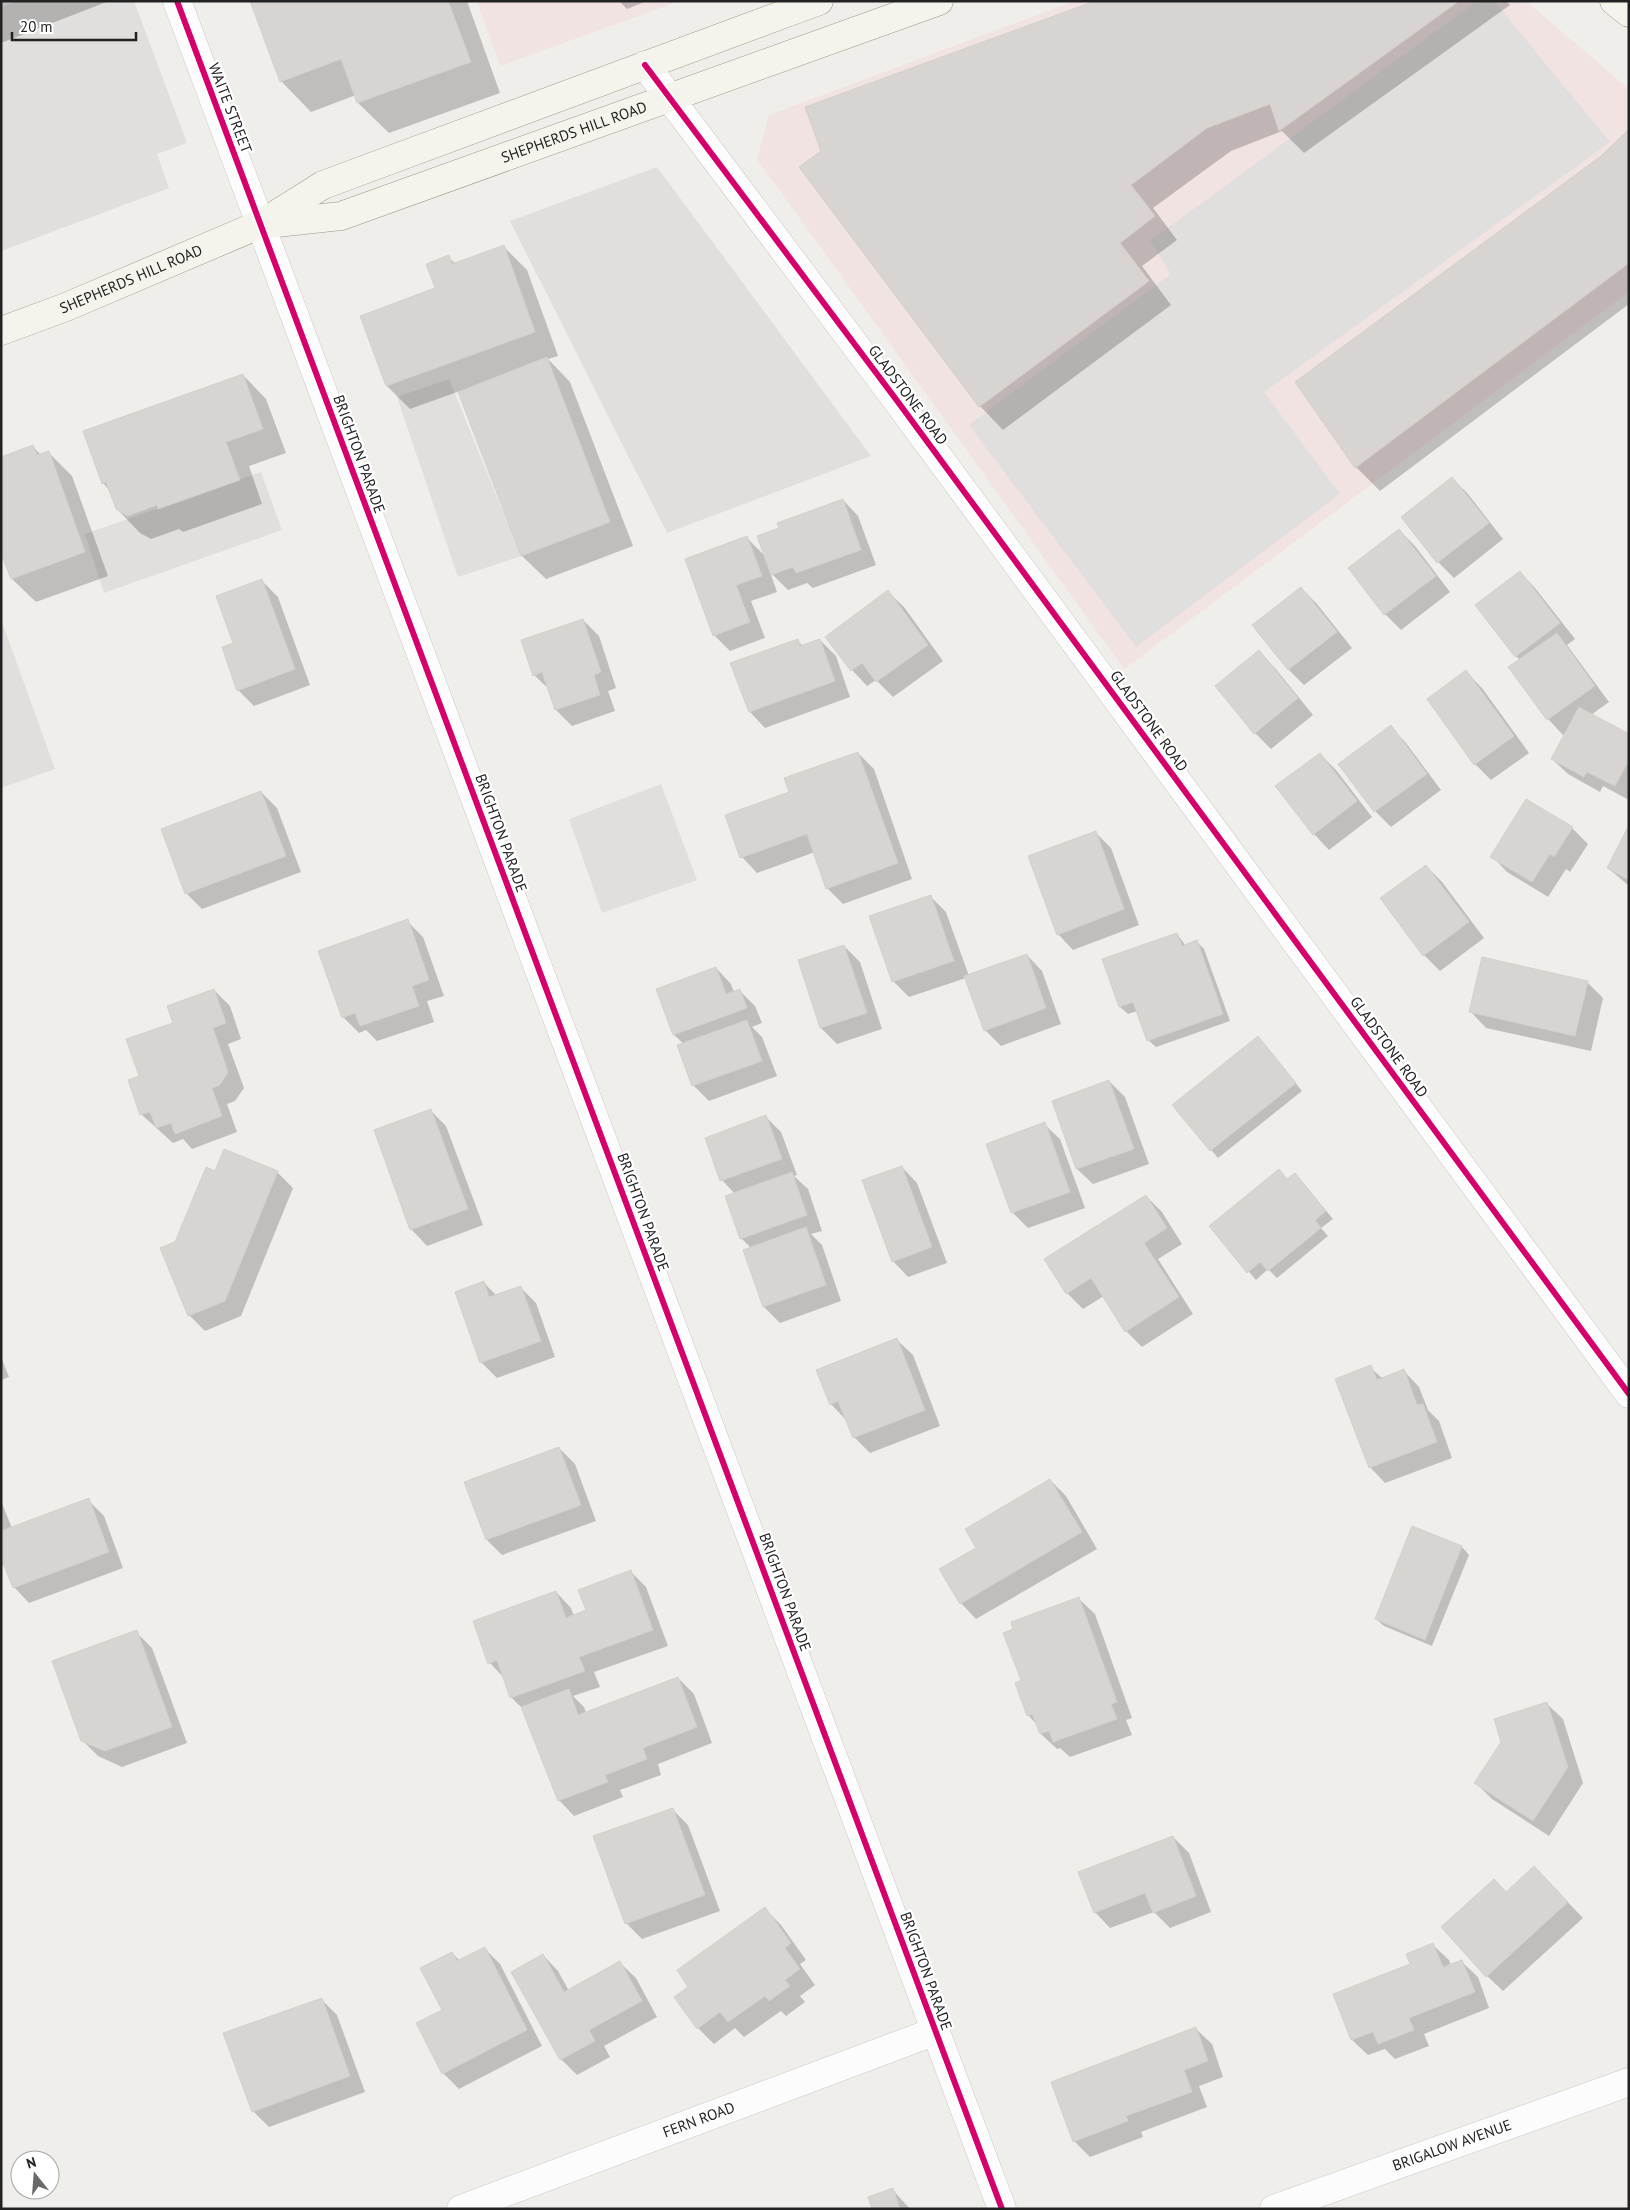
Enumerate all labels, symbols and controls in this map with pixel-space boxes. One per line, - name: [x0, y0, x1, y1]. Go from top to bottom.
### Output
- scale bar: [12, 10, 136, 42]
- text: 20 m: [20, 17, 53, 36]
- street label: WAITE STREET: [205, 60, 257, 156]
- street label: SHEPHERDS HILL ROAD: [498, 97, 649, 167]
- street label: SHEPHERDS HILL ROAD: [57, 240, 205, 318]
- street label: GLADSTONE ROAD: [865, 341, 952, 448]
- street label: BRIGHTON PARADE: [329, 392, 390, 516]
- street label: GLADSTONE ROAD: [1106, 666, 1192, 775]
- street label: BRIGHTON PARADE: [471, 771, 532, 895]
- street label: GLADSTONE ROAD: [1346, 992, 1432, 1101]
- street label: BRIGHTON PARADE: [613, 1150, 674, 1274]
- street label: BRIGHTON PARADE: [755, 1530, 816, 1654]
- street label: BRIGHTON PARADE: [896, 1909, 957, 2033]
- street label: FERN ROAD: [660, 2097, 737, 2142]
- street label: BRIGALOW AVENUE: [1390, 2115, 1514, 2175]
- north arrow: [10, 2150, 60, 2200]
- text: N: [24, 2153, 38, 2173]

